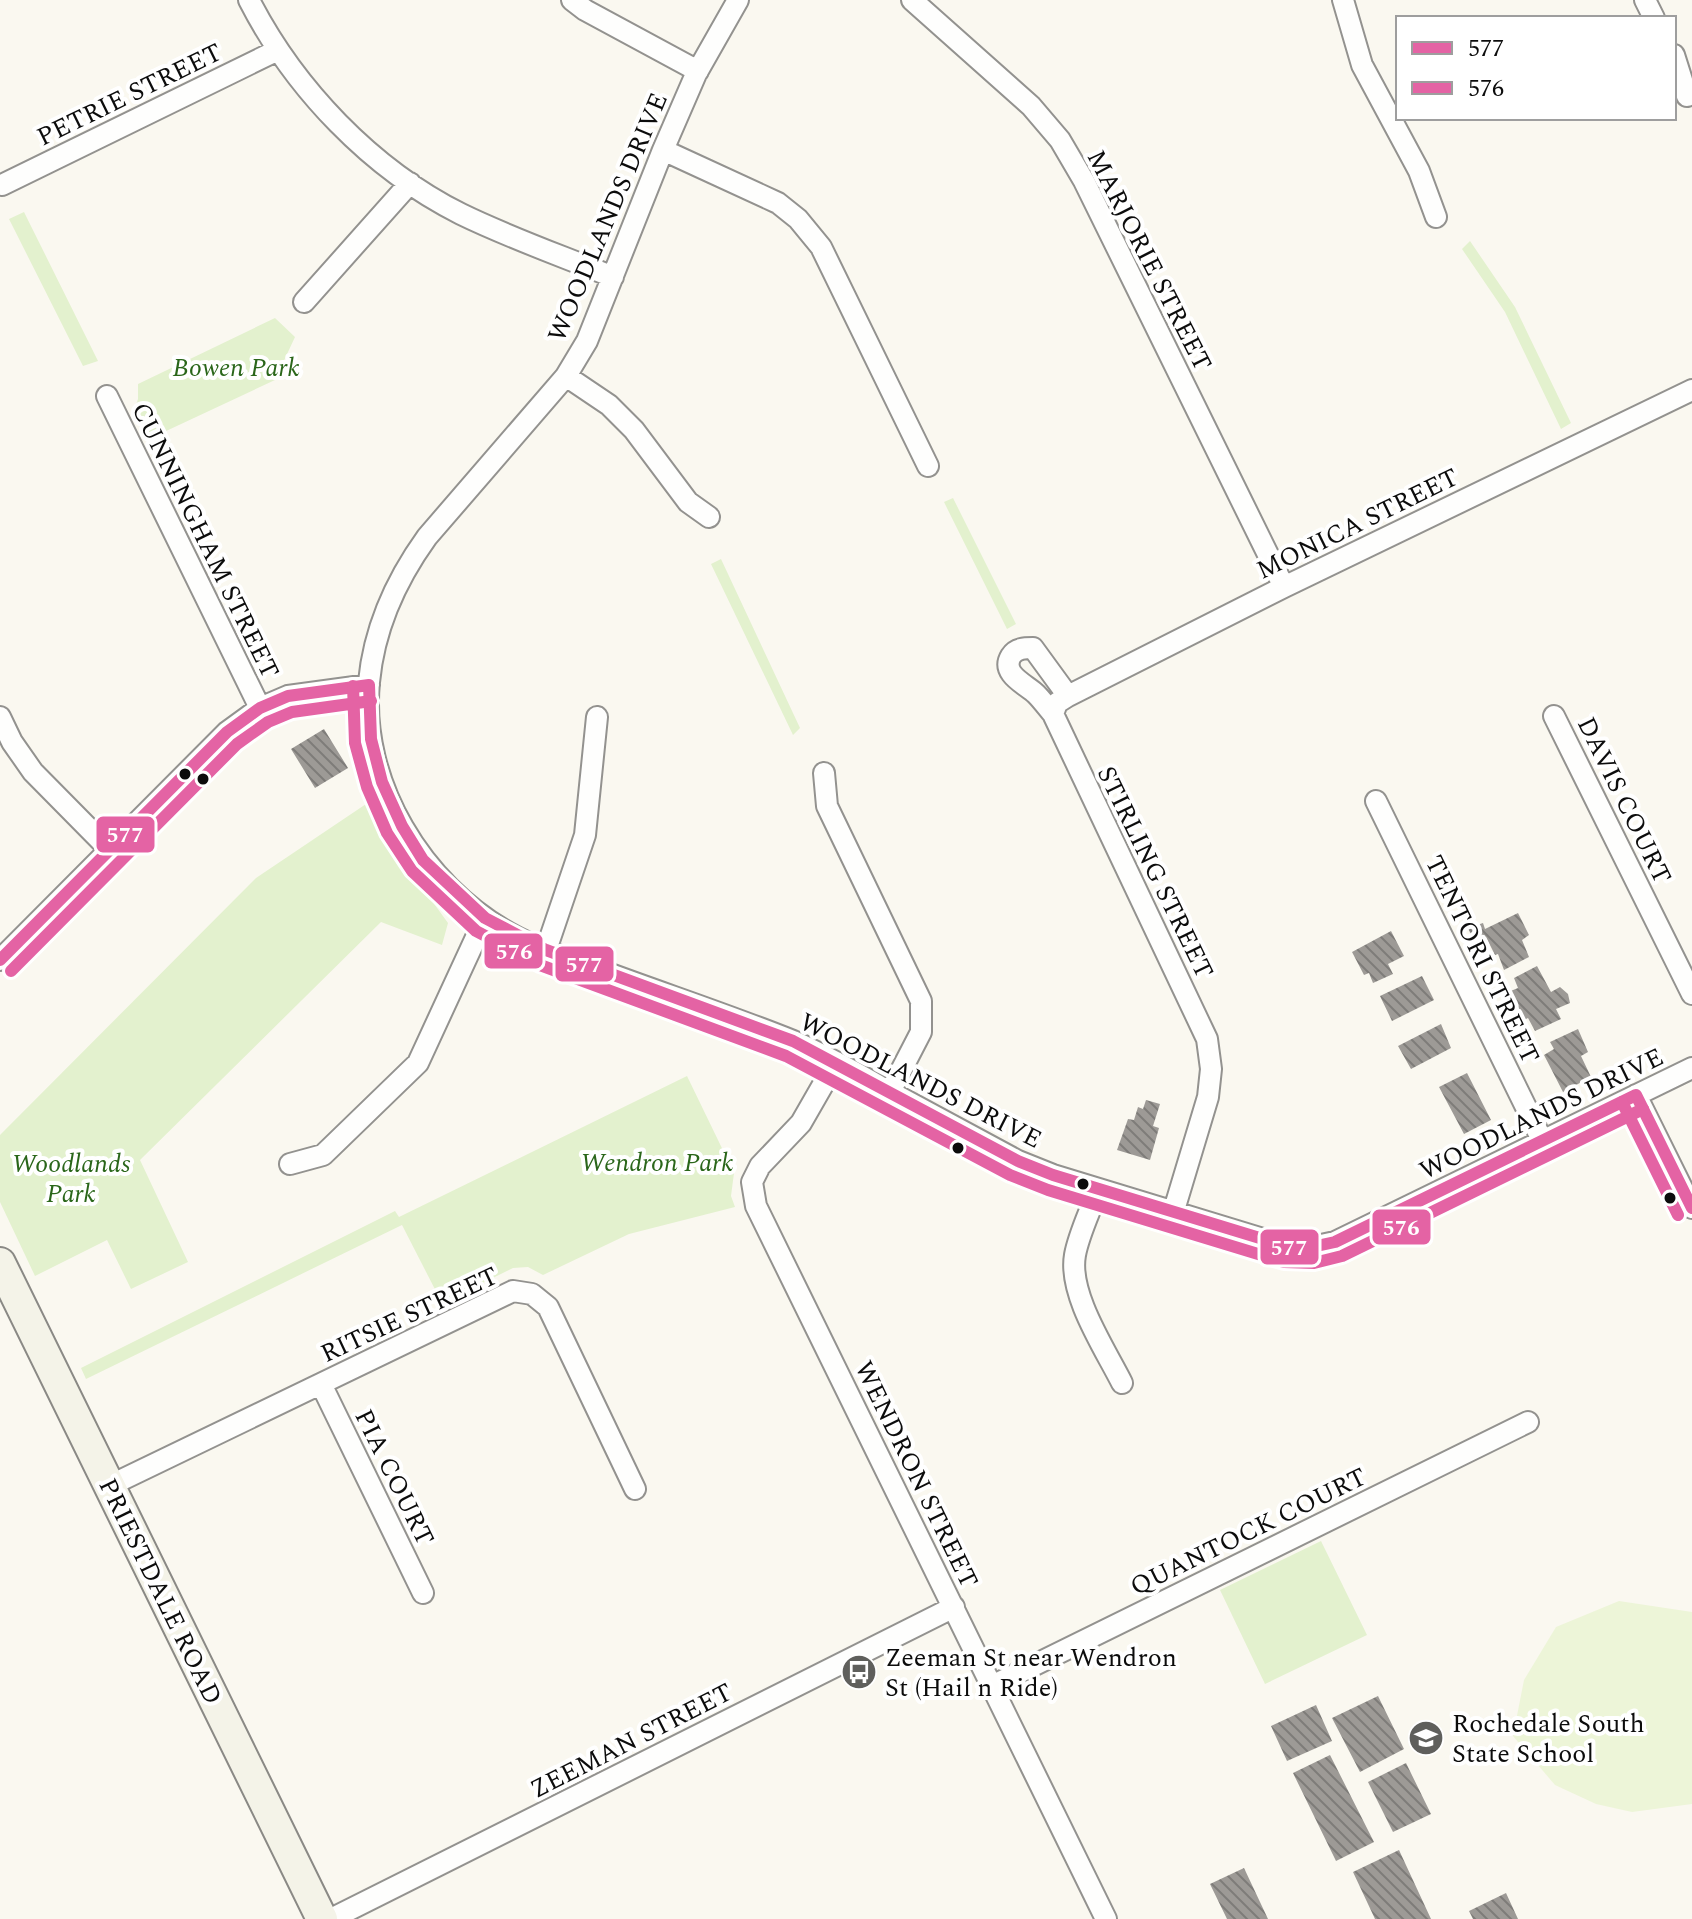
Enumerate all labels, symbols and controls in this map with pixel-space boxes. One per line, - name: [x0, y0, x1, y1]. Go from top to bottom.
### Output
- legend: [1396, 16, 1676, 120]
- text: 577: [1468, 31, 1504, 67]
- street label: PETRIE STREET: [30, 33, 229, 157]
- text: 576: [1468, 71, 1504, 107]
- street label: WOODLANDS DRIVE: [537, 86, 679, 348]
- street label: MARJORIE STREET: [1076, 143, 1222, 378]
- park label: Bowen Park: [172, 348, 300, 388]
- street label: CUNNINGHAM STREET: [121, 395, 290, 685]
- street label: MONICA STREET: [1249, 458, 1465, 590]
- street label: DAVIS COURT: [1566, 710, 1682, 891]
- street label: STIRLING STREET: [1086, 759, 1224, 986]
- unlabelled marker: [177, 766, 193, 782]
- unlabelled marker: [195, 771, 211, 787]
- line badge: 577: [95, 815, 156, 854]
- text: 577: [106, 819, 144, 852]
- street label: TENTORI STREET: [1414, 848, 1550, 1070]
- line badge: 576: [483, 932, 544, 970]
- text: 576: [495, 936, 533, 969]
- line badge: 577: [554, 945, 615, 983]
- text: 577: [565, 949, 603, 982]
- street label: WOODLANDS DRIVE: [792, 1002, 1049, 1159]
- street label: WOODLANDS DRIVE: [1412, 1037, 1670, 1190]
- unlabelled marker: [950, 1140, 966, 1156]
- park label: Wendron Park: [581, 1143, 733, 1183]
- park label: Woodlands Park: [12, 1144, 130, 1214]
- unlabelled marker: [1075, 1176, 1091, 1192]
- unlabelled marker: [1662, 1190, 1678, 1206]
- line badge: 576: [1371, 1208, 1432, 1246]
- text: 576: [1382, 1212, 1420, 1245]
- line badge: 577: [1259, 1228, 1320, 1266]
- text: 577: [1270, 1232, 1308, 1265]
- street label: RITSIE STREET: [314, 1256, 505, 1374]
- street label: WENDRON STREET: [844, 1354, 989, 1595]
- street label: PIA COURT: [344, 1402, 444, 1553]
- street label: QUANTOCK COURT: [1123, 1457, 1374, 1607]
- street label: PRIESTDALE ROAD: [88, 1471, 232, 1712]
- place label: Zeeman St near Wendron St (Hail n Ride): [885, 1638, 1177, 1708]
- bus stop icon: Zeeman St near Wendron St (Hail n Ride): [840, 1653, 878, 1691]
- street label: ZEEMAN STREET: [523, 1673, 740, 1809]
- place label: Rochedale South State School: [1452, 1704, 1645, 1774]
- school or university icon: Rochedale South State School: [1407, 1719, 1445, 1757]

